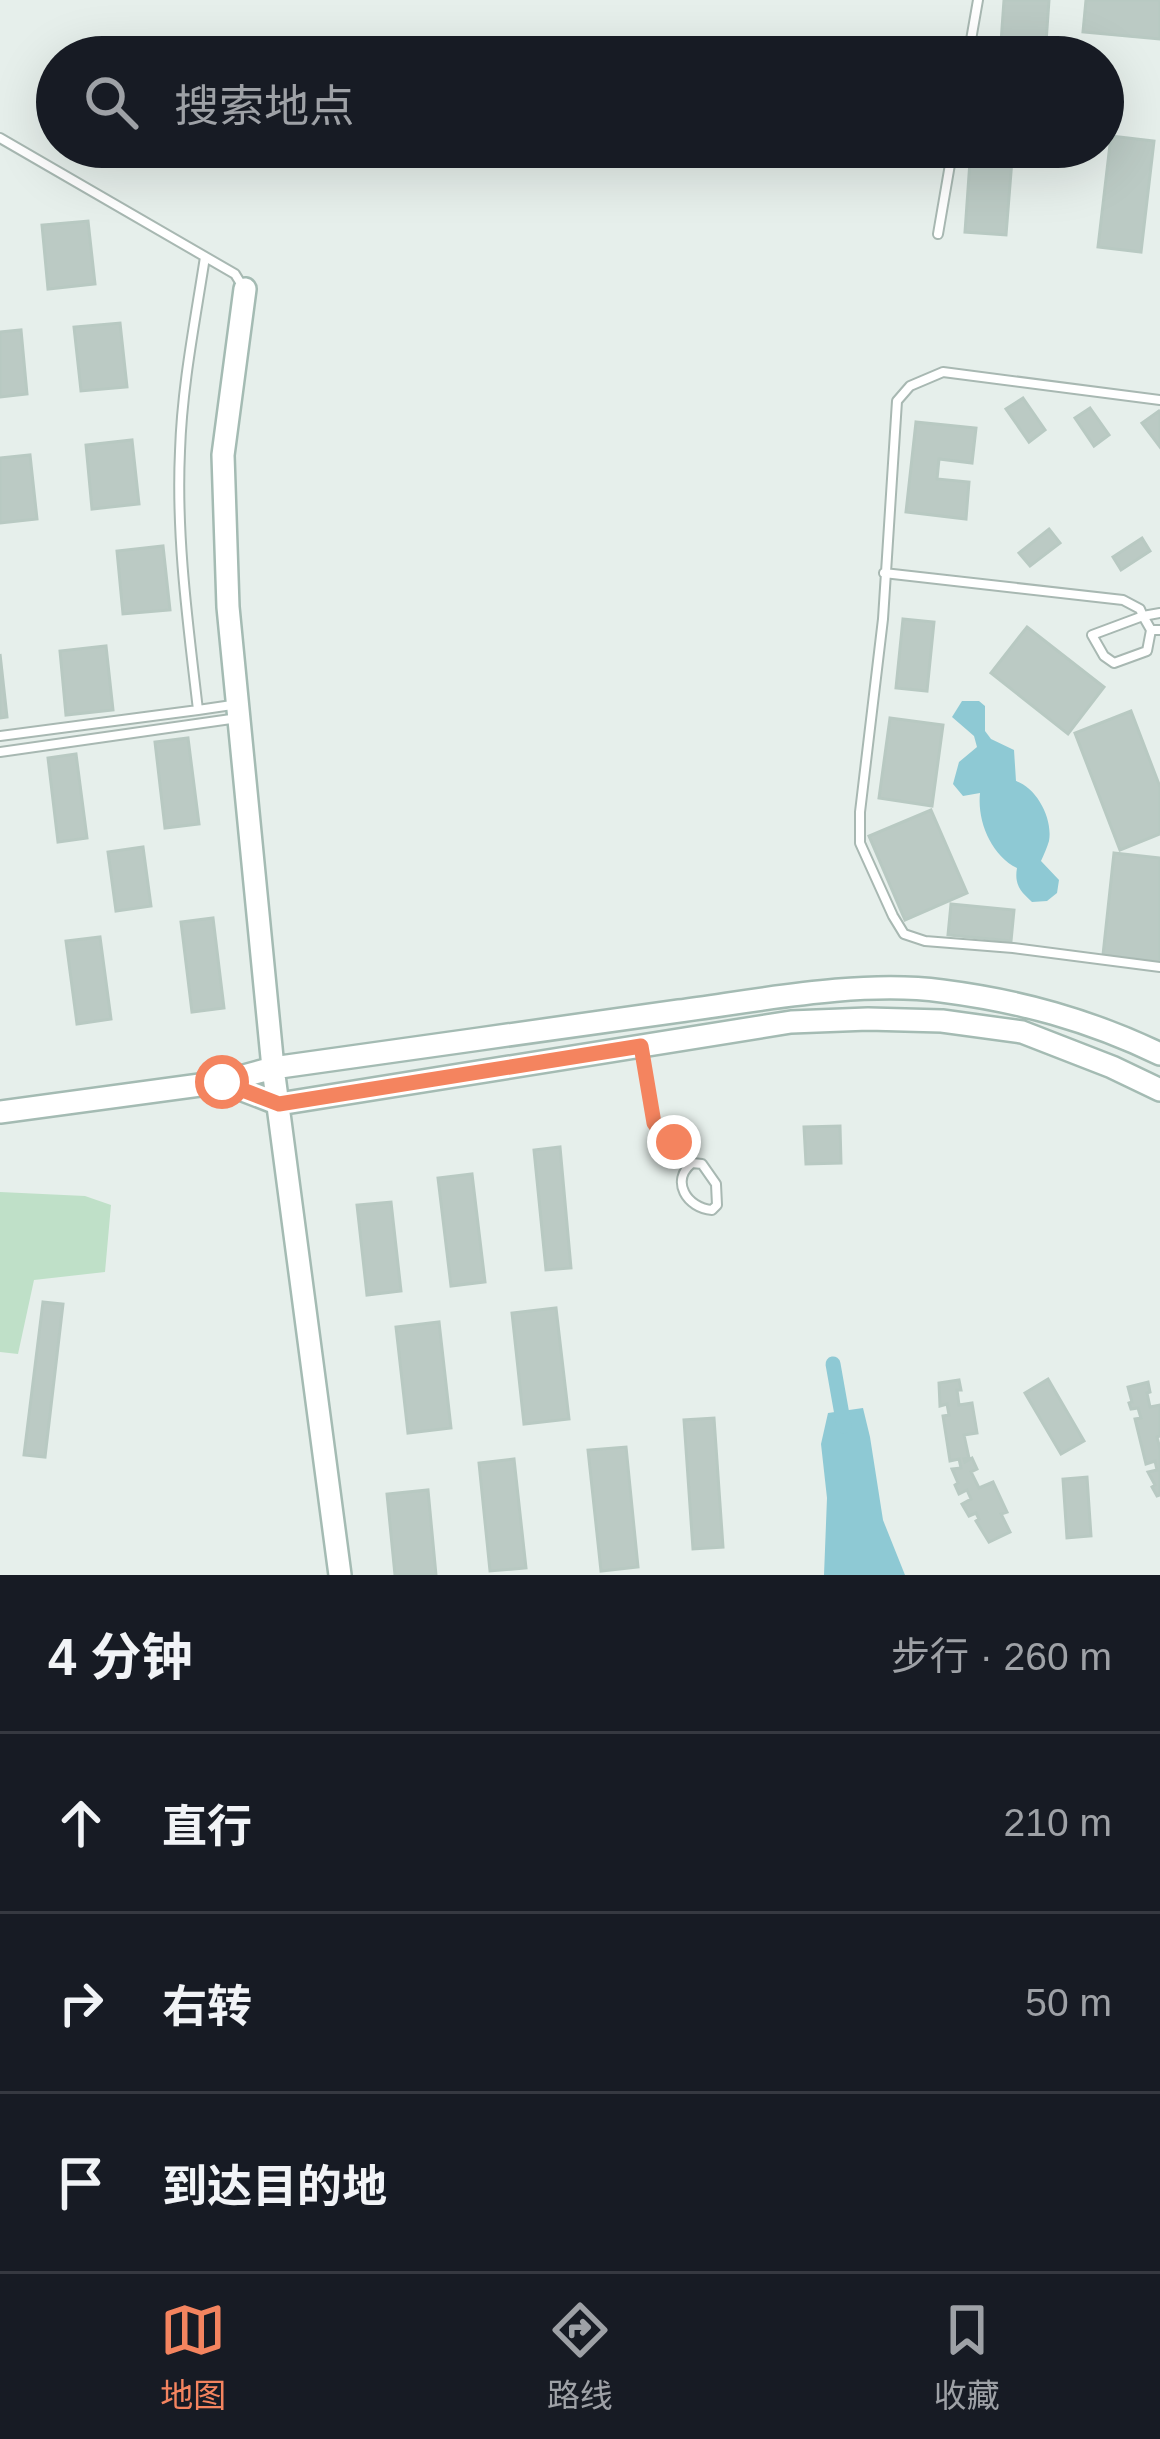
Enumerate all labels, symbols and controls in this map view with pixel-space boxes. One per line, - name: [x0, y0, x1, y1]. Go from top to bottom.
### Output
- search box: [36, 36, 1124, 168]
- icon: search: [78, 69, 144, 135]
- text: 搜索地点: [174, 81, 354, 132]
- route start: [195, 1055, 249, 1109]
- route end: [647, 1115, 701, 1169]
- text: 4 分钟: [48, 1629, 193, 1686]
- text: 步行 · 260 m: [891, 1635, 1112, 1678]
- icon: ahead: [48, 1790, 114, 1856]
- text: 直行: [162, 1801, 252, 1852]
- text: 210 m: [1004, 1801, 1112, 1844]
- icon: right: [48, 1970, 114, 2036]
- text: 右转: [162, 1981, 252, 2032]
- text: 50 m: [1025, 1981, 1112, 2024]
- icon: arrive: [48, 2150, 114, 2216]
- text: 到达目的地: [162, 2161, 387, 2212]
- tab: 地图: [160, 2297, 226, 2417]
- tab: 路线: [547, 2297, 613, 2417]
- tab: 收藏: [934, 2297, 1000, 2417]

